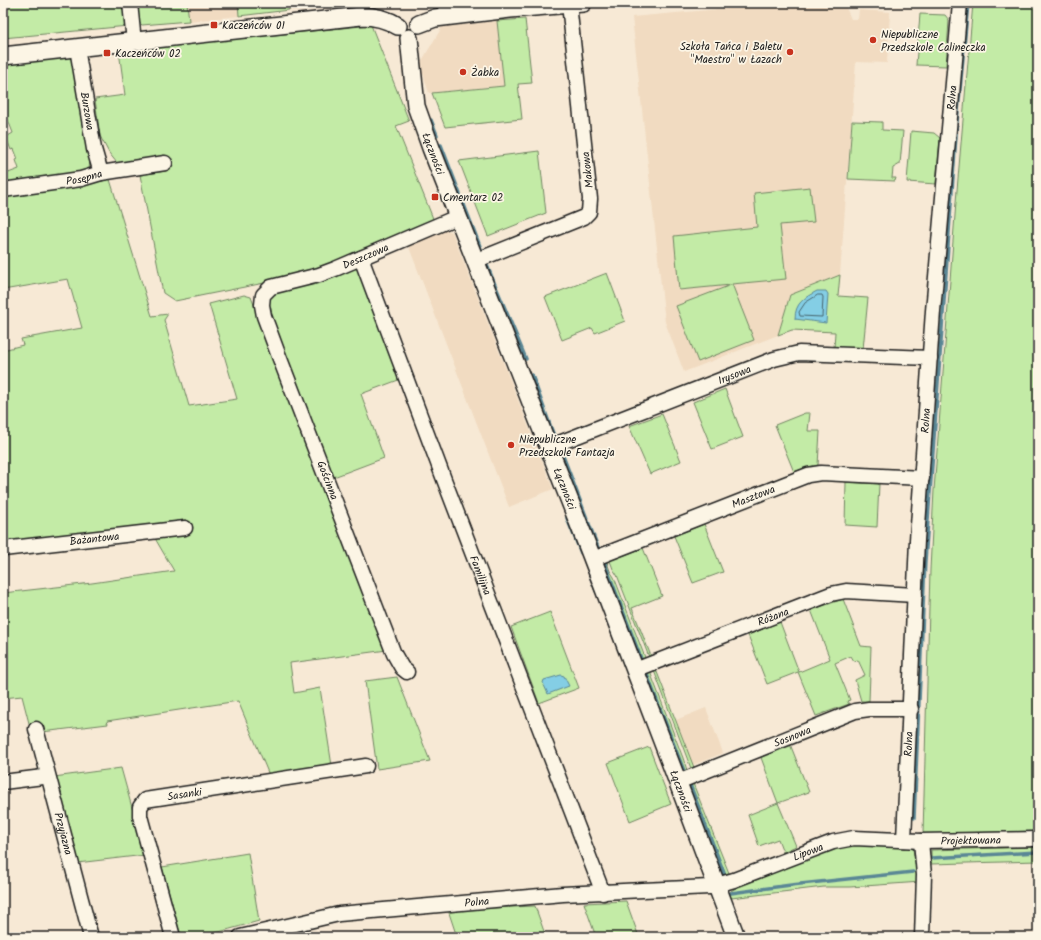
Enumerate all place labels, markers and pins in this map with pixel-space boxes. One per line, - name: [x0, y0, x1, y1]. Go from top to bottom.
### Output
- place label: Kaczeńców 01: [222, 17, 285, 35]
- marker: Kaczeńców 01: [209, 20, 219, 30]
- place label: Niepubliczne Przedszkole Calineczka: [881, 26, 986, 57]
- marker: Niepubliczne Przedszkole Calineczka: [868, 35, 878, 45]
- place label: Szkoła Tańca i Baletu "Maestro" w Łazach: [680, 38, 783, 69]
- place label: Kaczeńców 02: [115, 45, 181, 63]
- marker: Szkoła Tańca i Baletu "Maestro" w Łazach: [785, 47, 795, 57]
- marker: Kaczeńców 02: [102, 48, 112, 58]
- place label: Żabka: [471, 64, 499, 82]
- marker: Żabka: [458, 67, 468, 77]
- place label: Cmentarz 02: [443, 189, 503, 207]
- marker: Cmentarz 02: [430, 192, 440, 202]
- place label: Niepubliczne Przedszkole Fantazja: [519, 431, 615, 462]
- marker: Niepubliczne Przedszkole Fantazja: [506, 440, 516, 450]

